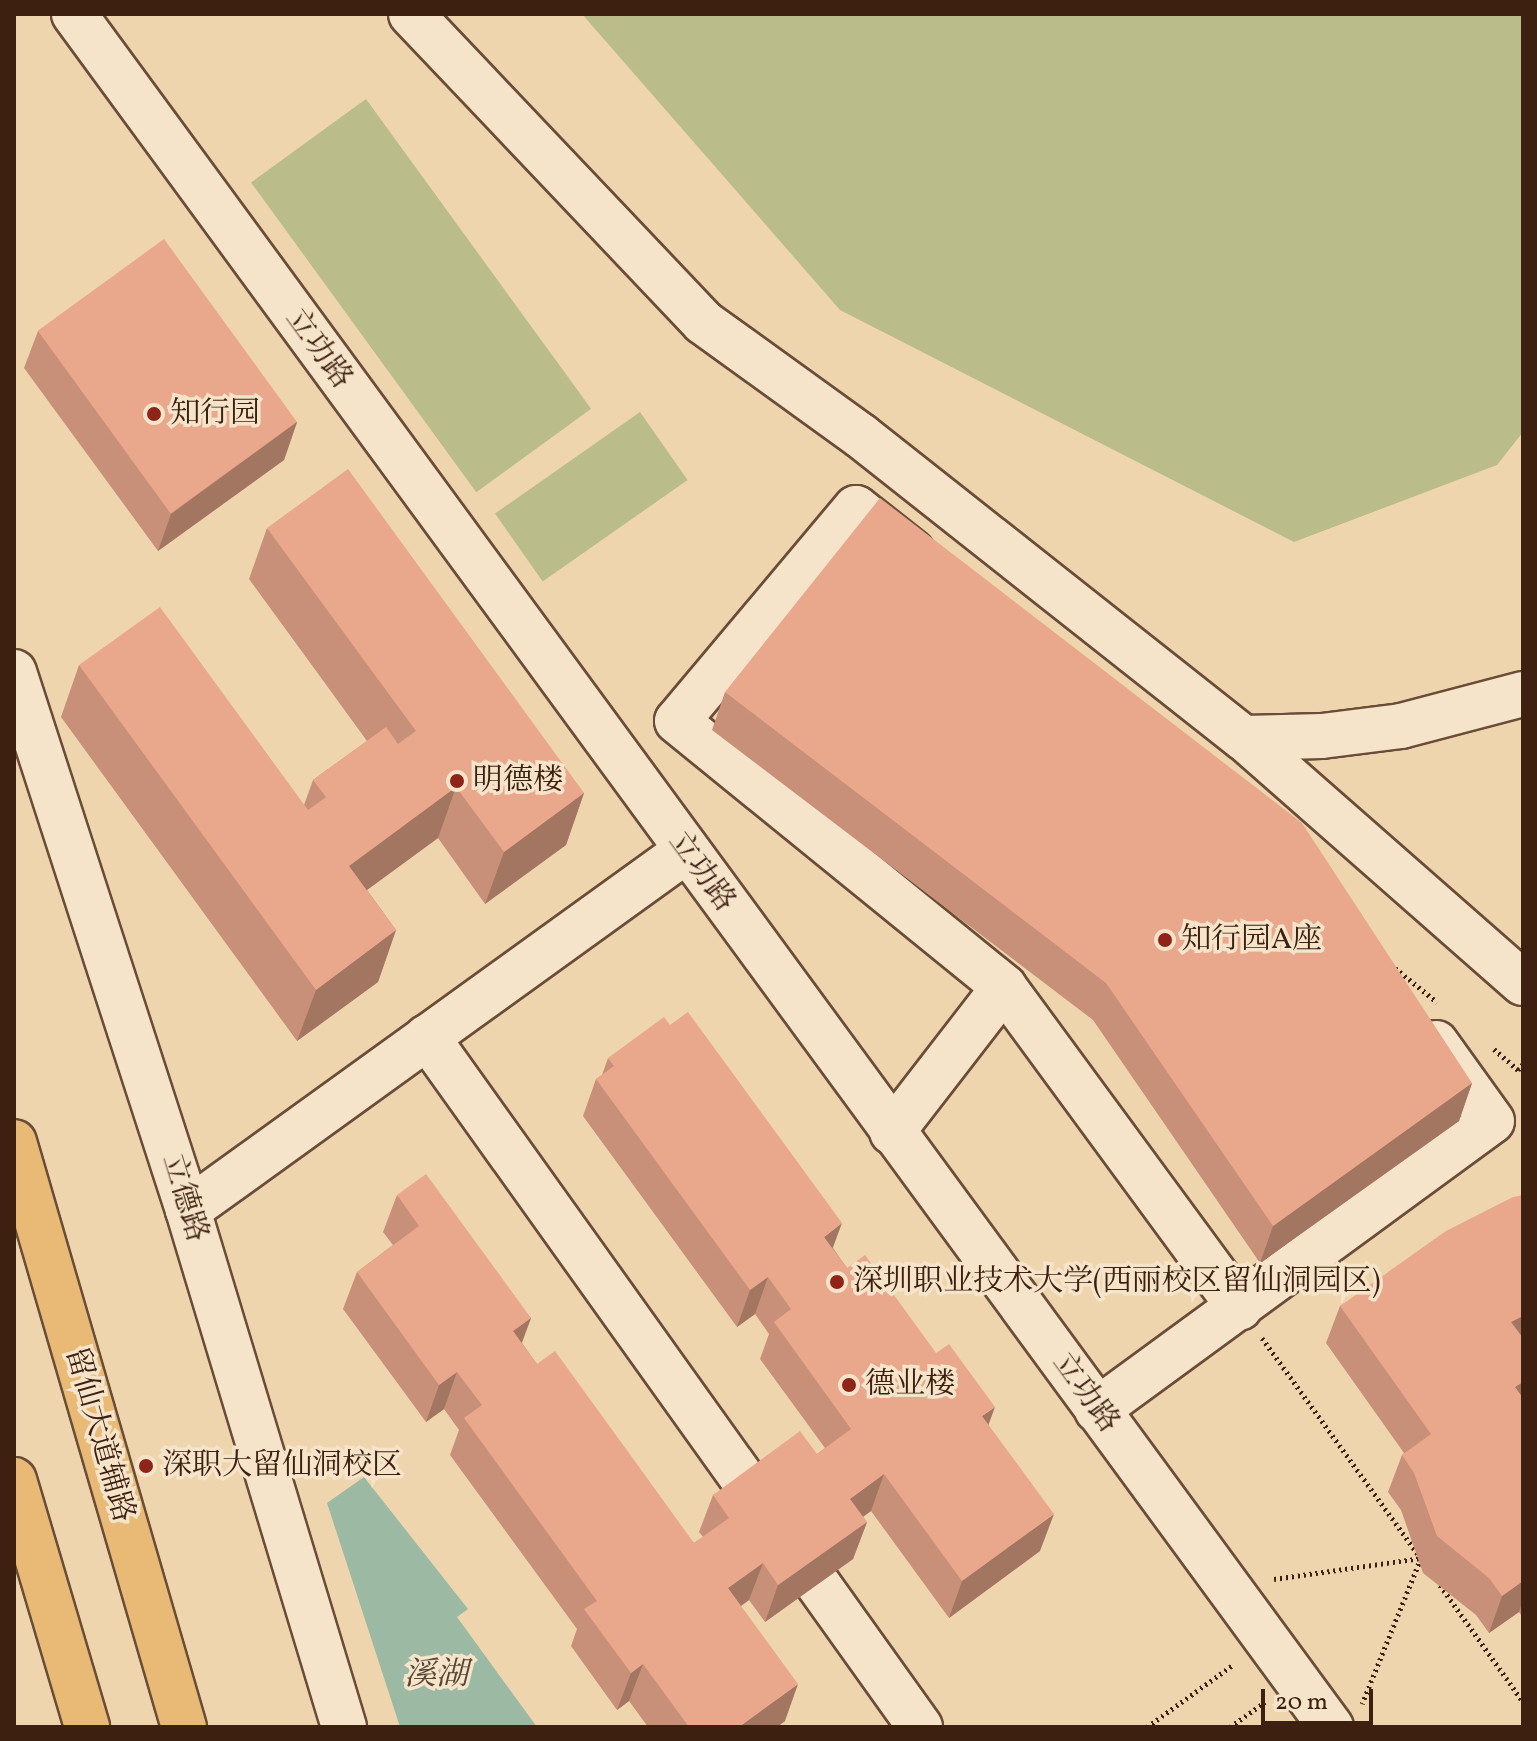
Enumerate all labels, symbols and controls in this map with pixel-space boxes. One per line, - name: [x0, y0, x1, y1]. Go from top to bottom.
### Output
- street label: 立功路: [277, 302, 359, 396]
- place label: 知行园: [170, 396, 260, 432]
- marker: 知行园: [145, 405, 163, 423]
- place label: 明德楼: [473, 763, 563, 799]
- marker: 明德楼: [448, 772, 466, 790]
- street label: 立功路: [660, 825, 742, 919]
- place label: 知行园A座: [1181, 922, 1322, 958]
- marker: 知行园A座: [1156, 931, 1174, 949]
- street label: 立德路: [154, 1150, 214, 1246]
- place label: 深圳职业技术大学(西丽校区留仙洞园区): [853, 1264, 1380, 1300]
- marker: 深圳职业技术大学(西丽校区留仙洞园区): [828, 1273, 846, 1291]
- street label: 留仙大道辅路: [57, 1344, 141, 1526]
- street label: 立功路: [1044, 1346, 1126, 1440]
- place label: 德业楼: [865, 1367, 955, 1403]
- marker: 德业楼: [840, 1376, 858, 1394]
- place label: 深职大留仙洞校区: [162, 1448, 402, 1484]
- marker: 深职大留仙洞校区: [137, 1457, 155, 1475]
- water label: 溪湖: [404, 1657, 468, 1695]
- scale bar: [1265, 1673, 1377, 1723]
- text: 20 m: [1275, 1686, 1328, 1720]

